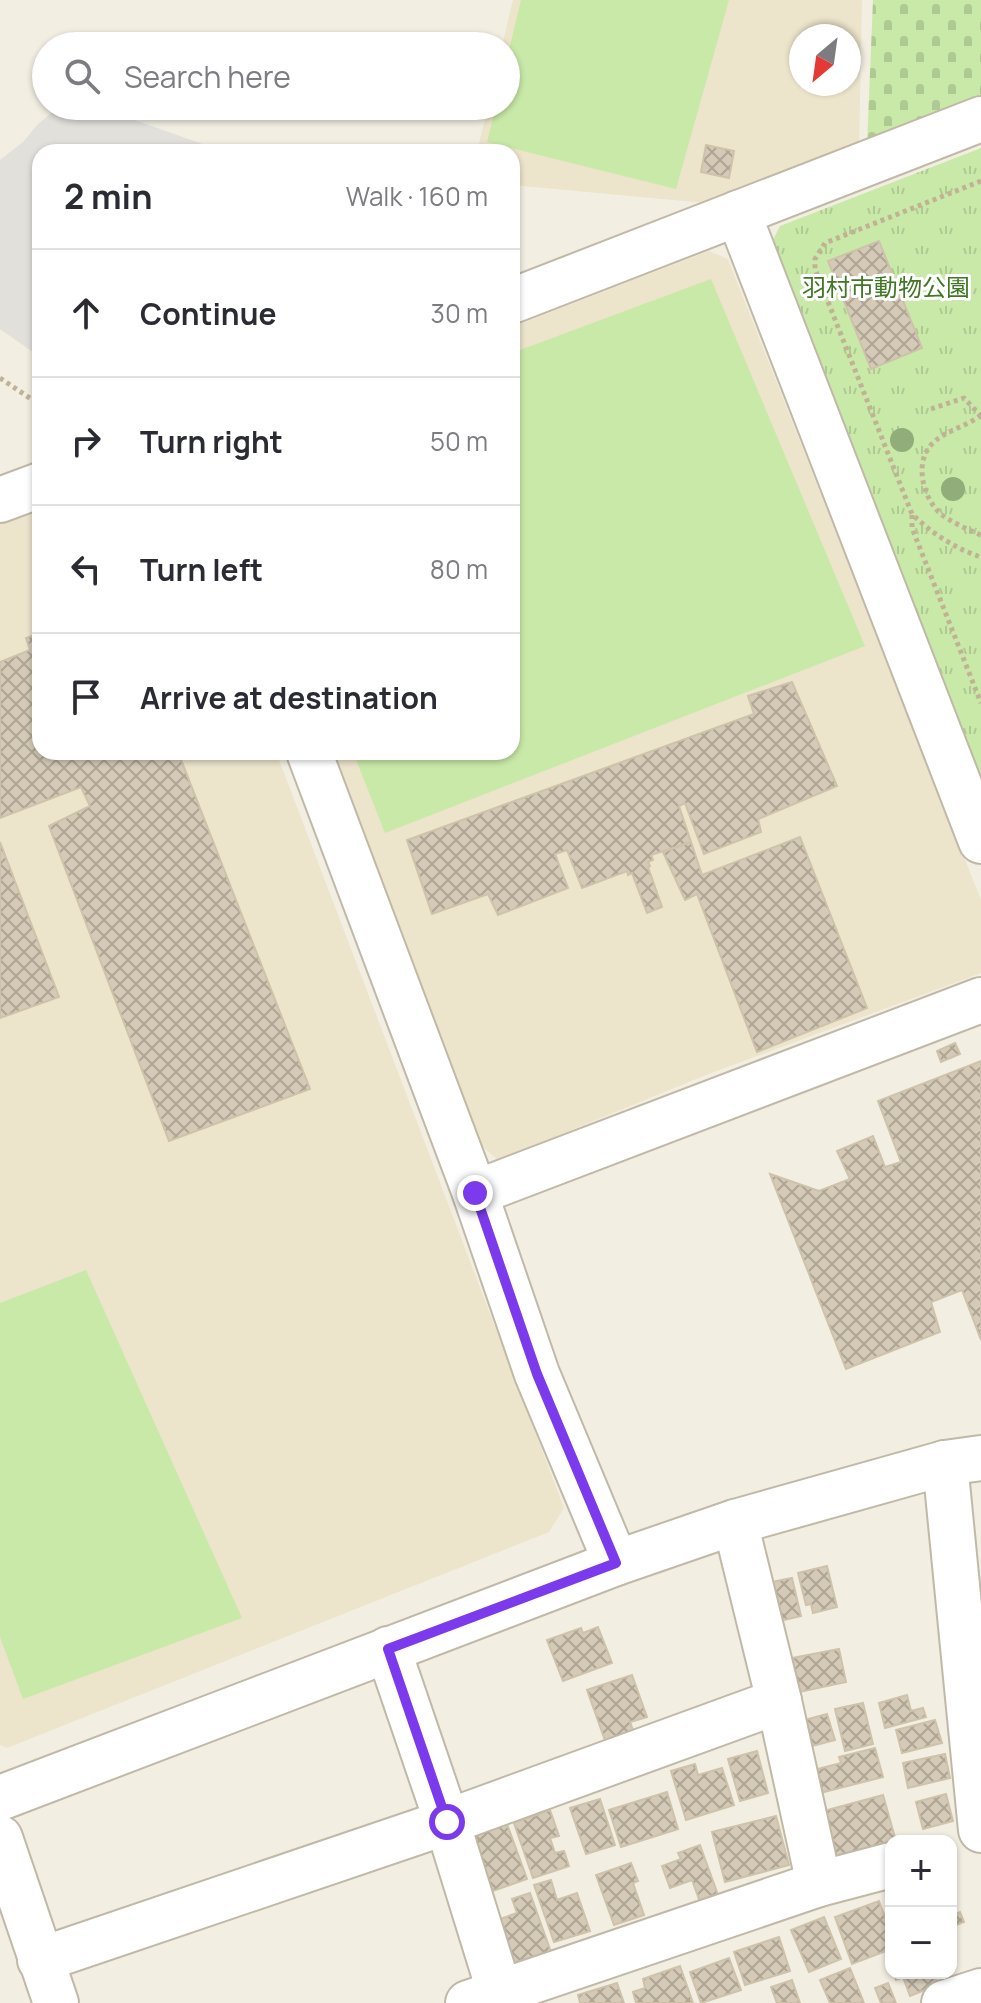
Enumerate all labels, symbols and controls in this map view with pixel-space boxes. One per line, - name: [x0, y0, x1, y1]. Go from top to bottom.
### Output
- north arrow: [789, 24, 861, 96]
- search box: [32, 32, 520, 120]
- icon: search: [60, 54, 104, 98]
- text: Search here: [124, 56, 291, 97]
- text: 2 min: [64, 173, 152, 219]
- text: Walk · 160 m: [346, 178, 488, 214]
- park label: 羽村市動物公園: [802, 270, 970, 303]
- icon: ahead: [64, 291, 108, 335]
- text: Continue: [140, 293, 276, 334]
- text: 30 m: [431, 295, 488, 331]
- icon: right: [64, 419, 108, 463]
- text: Turn right: [140, 421, 283, 462]
- text: 50 m: [430, 423, 488, 459]
- icon: left: [64, 547, 108, 591]
- text: Turn left: [140, 549, 263, 590]
- text: 80 m: [430, 551, 488, 587]
- icon: arrive: [64, 675, 108, 719]
- text: Arrive at destination: [140, 677, 438, 718]
- route end: [457, 1175, 493, 1211]
- route start: [429, 1804, 465, 1840]
- map controls: [885, 1835, 957, 1979]
- button: +: [885, 1835, 957, 1907]
- button: −: [885, 1907, 957, 1979]

